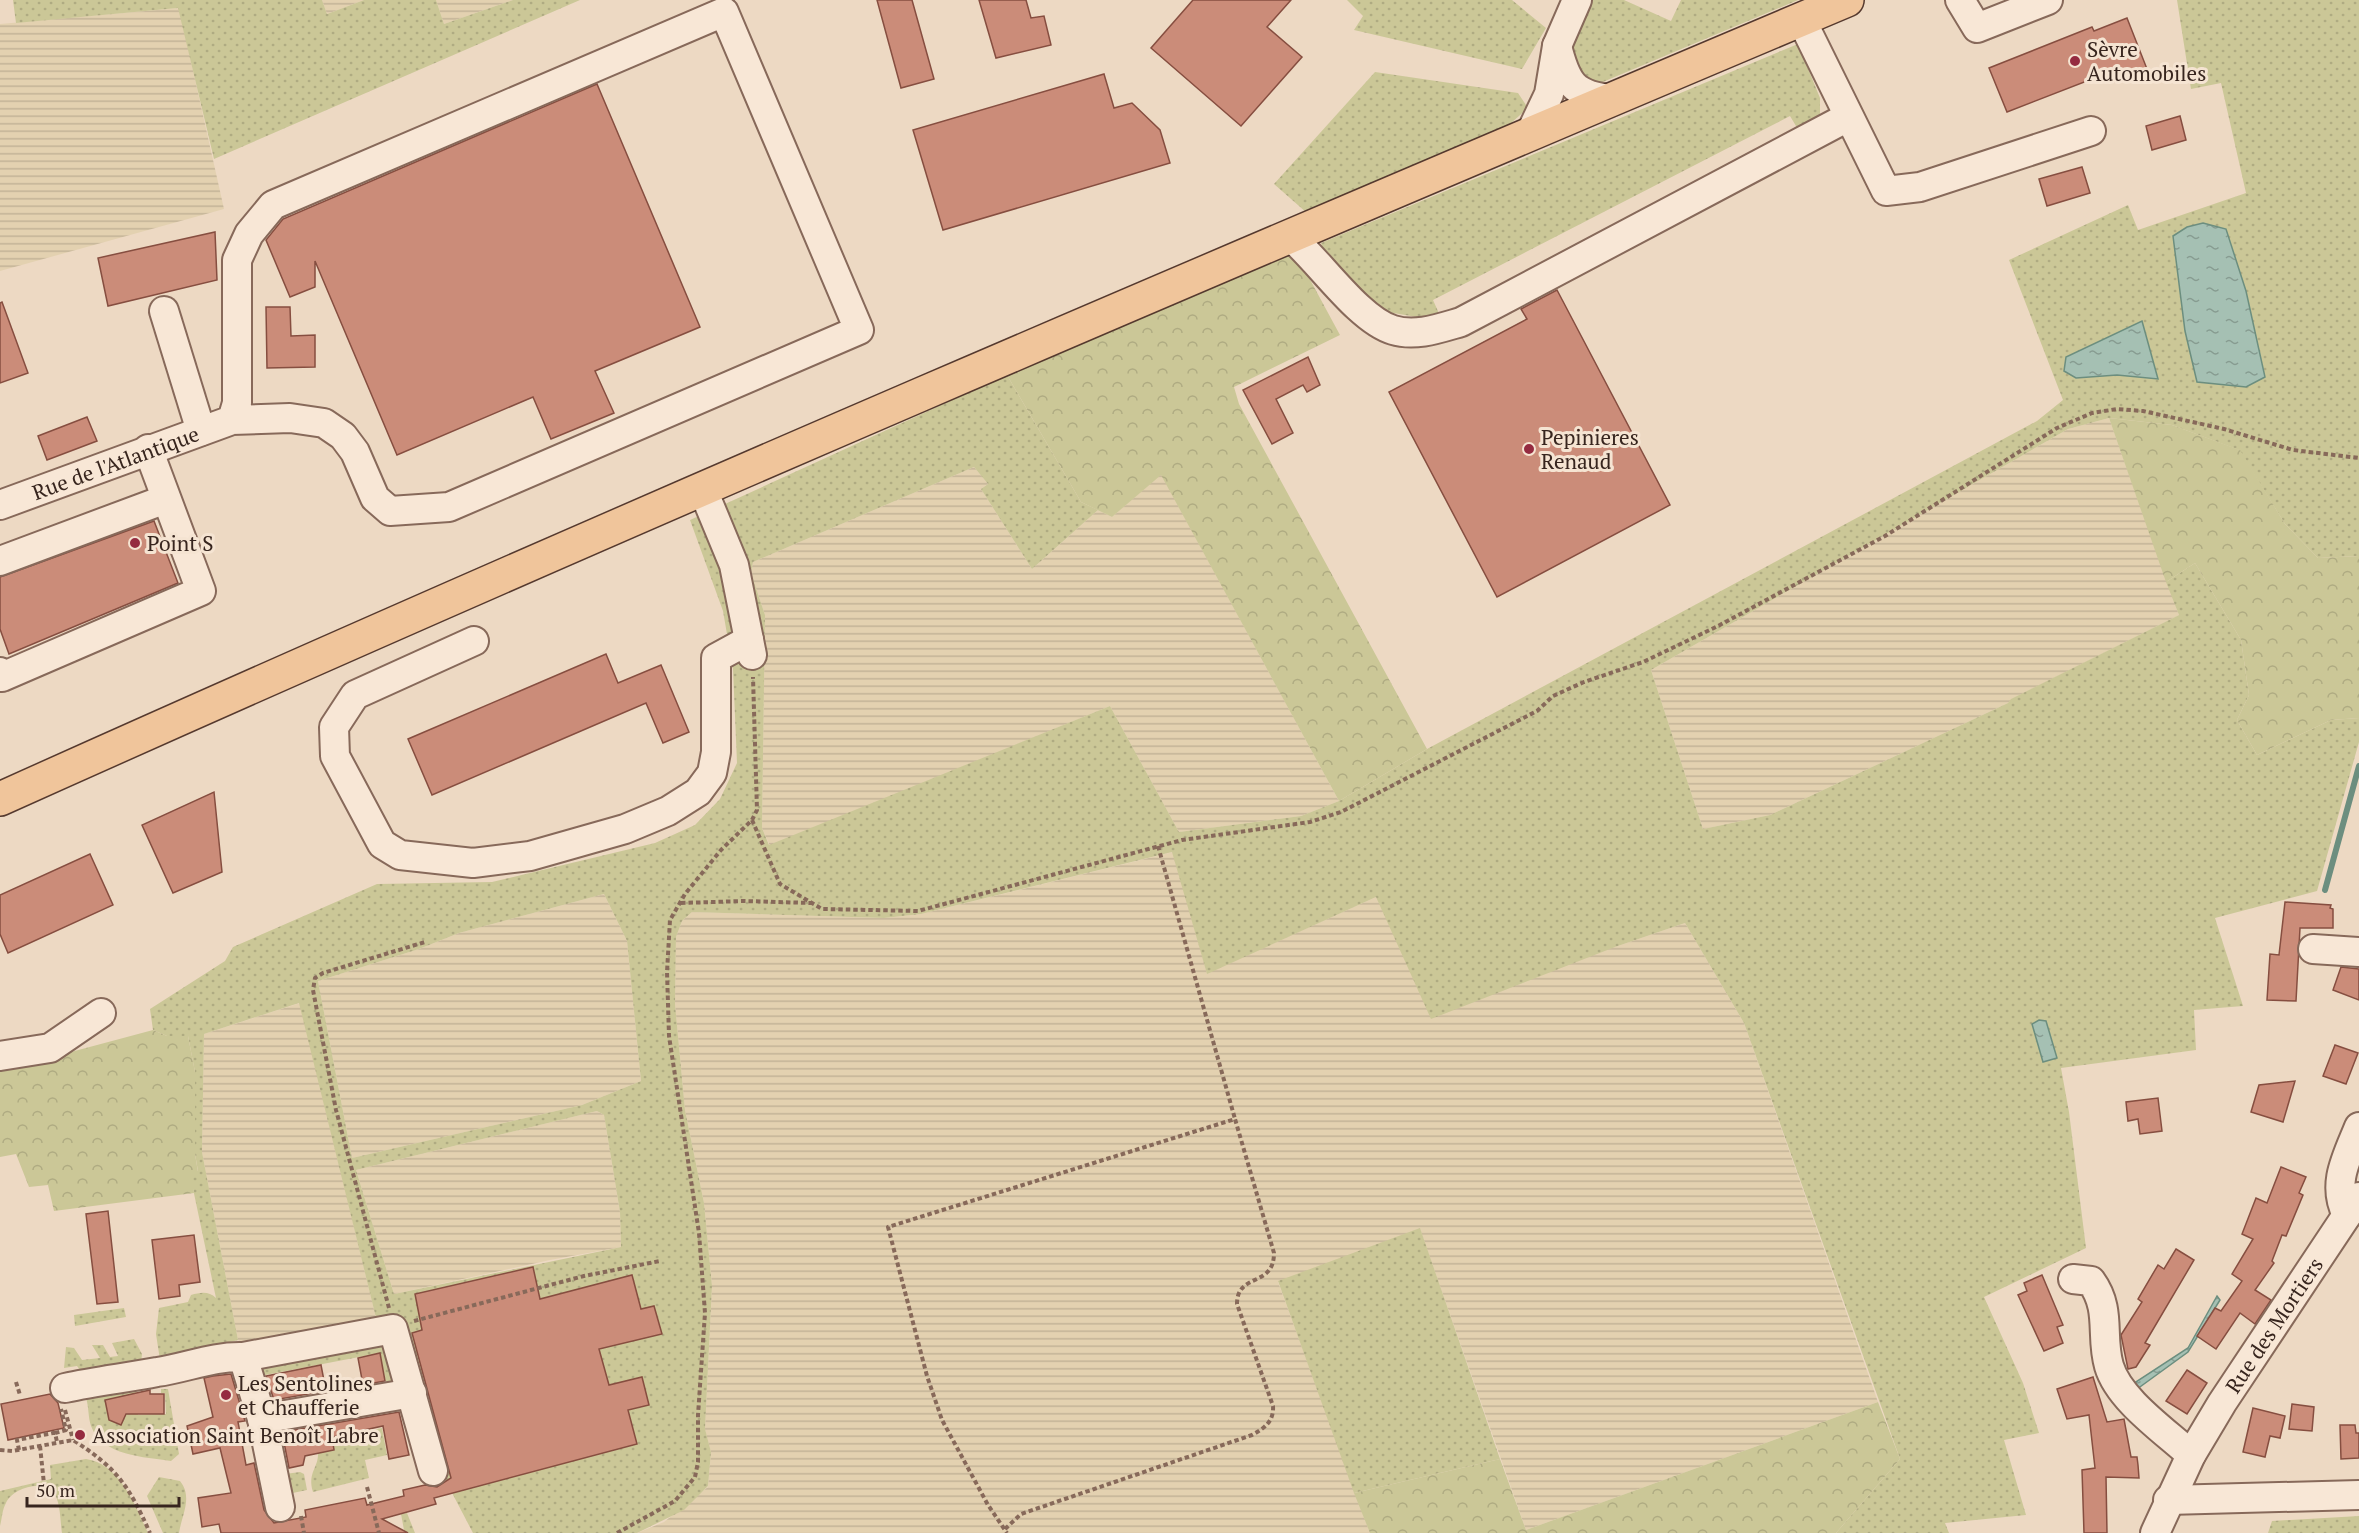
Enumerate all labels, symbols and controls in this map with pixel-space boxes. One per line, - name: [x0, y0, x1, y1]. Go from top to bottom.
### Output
- place label: Sèvre Automobiles: [2087, 35, 2206, 87]
- marker: Sèvre Automobiles: [2068, 54, 2082, 68]
- street label: Rue de l'Atlantique: [28, 419, 203, 506]
- place label: Pepinieres Renaud: [1541, 423, 1639, 475]
- marker: Pepinieres Renaud: [1522, 442, 1536, 456]
- place label: Point S: [147, 529, 213, 557]
- marker: Point S: [128, 536, 142, 550]
- street label: Rue des Mortiers: [2219, 1252, 2329, 1398]
- place label: Les Sentolines et Chaufferie: [238, 1369, 373, 1421]
- marker: Les Sentolines et Chaufferie: [219, 1388, 233, 1402]
- place label: Association Saint Benoît Labre: [92, 1421, 379, 1449]
- marker: Association Saint Benoît Labre: [73, 1428, 87, 1442]
- scale bar: [27, 1470, 178, 1508]
- text: 50 m: [36, 1478, 76, 1502]

